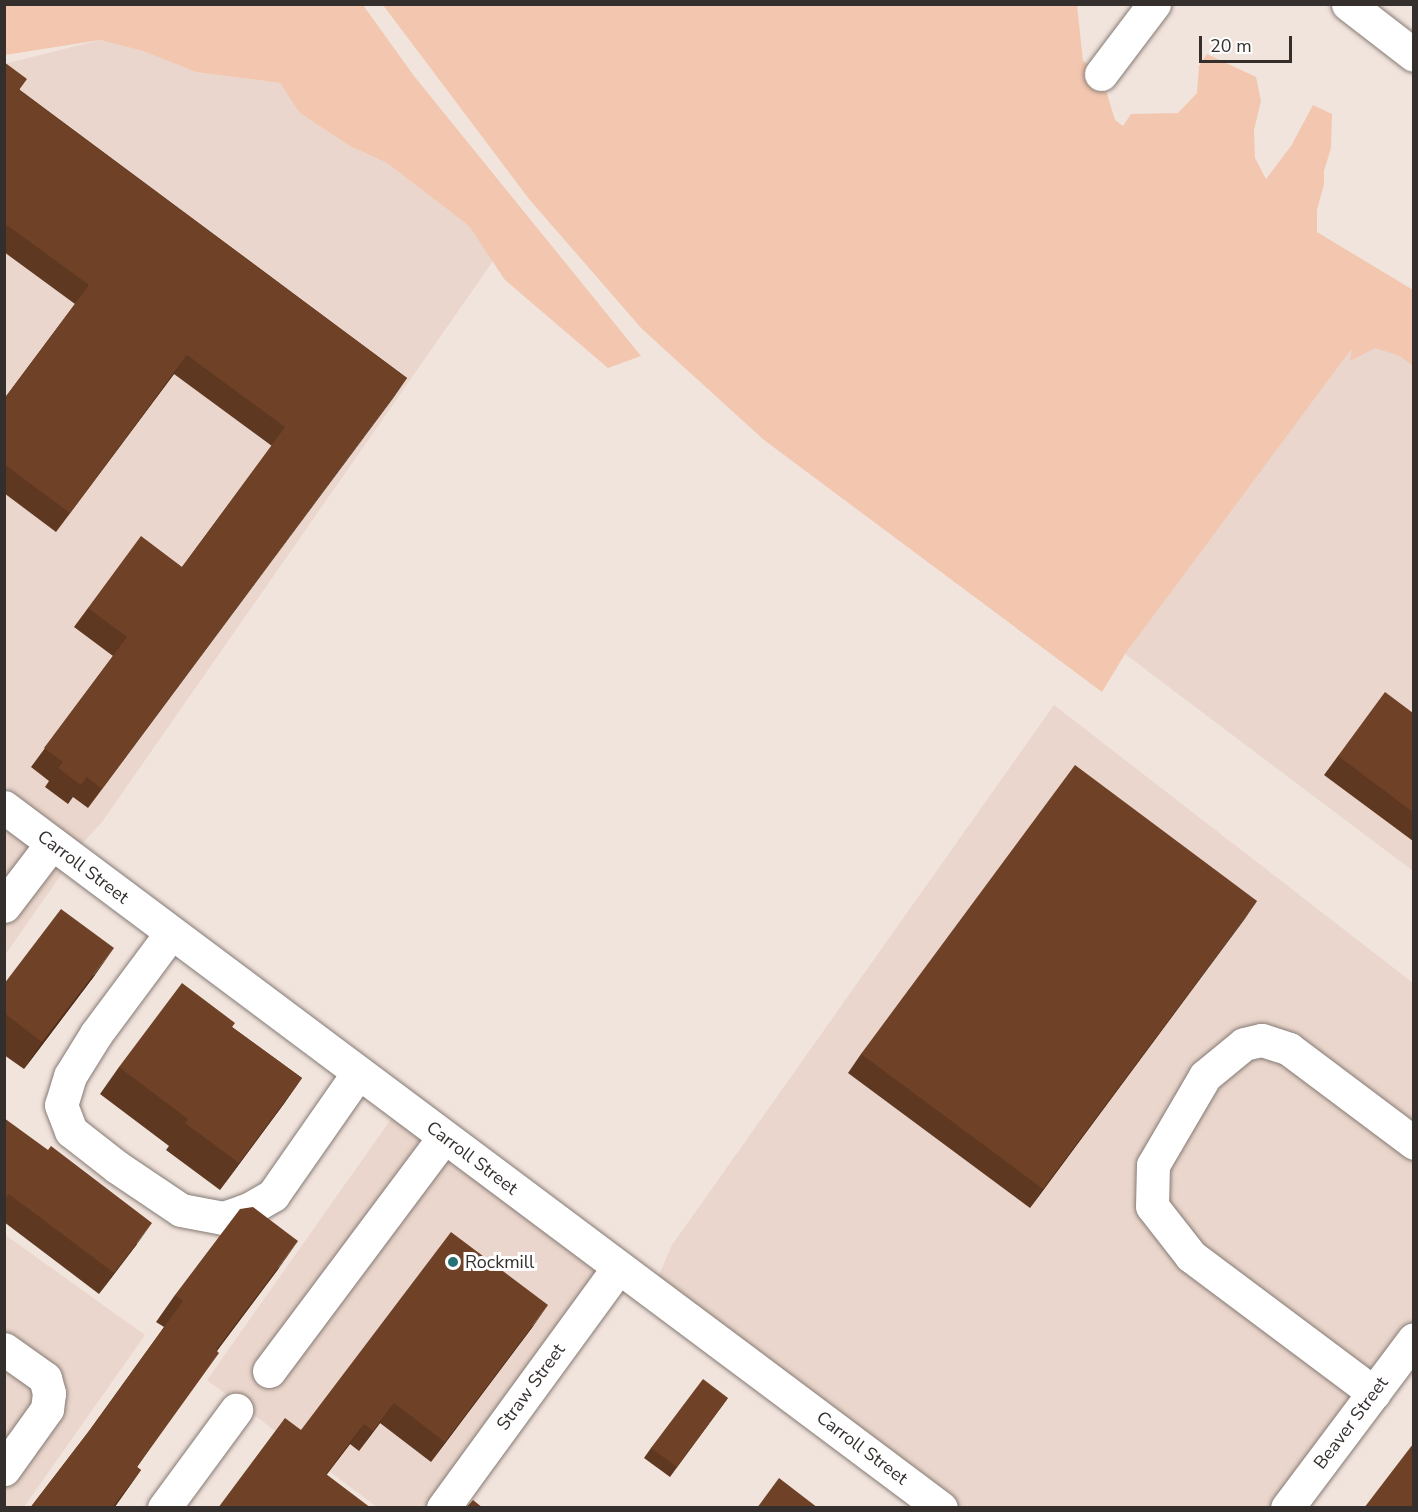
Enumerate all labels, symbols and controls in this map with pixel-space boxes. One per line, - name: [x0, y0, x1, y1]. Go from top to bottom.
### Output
- scale bar: [1202, 24, 1295, 62]
- text: 20 m: [1210, 34, 1252, 58]
- street label: Carroll Street: [33, 826, 133, 908]
- street label: Carroll Street: [422, 1117, 522, 1199]
- place label: Rockmill: [465, 1251, 534, 1273]
- marker: Rockmill: [446, 1255, 460, 1269]
- street label: Straw Street: [492, 1339, 570, 1435]
- street label: Beaver Street: [1309, 1373, 1393, 1473]
- street label: Carroll Street: [812, 1407, 912, 1489]

